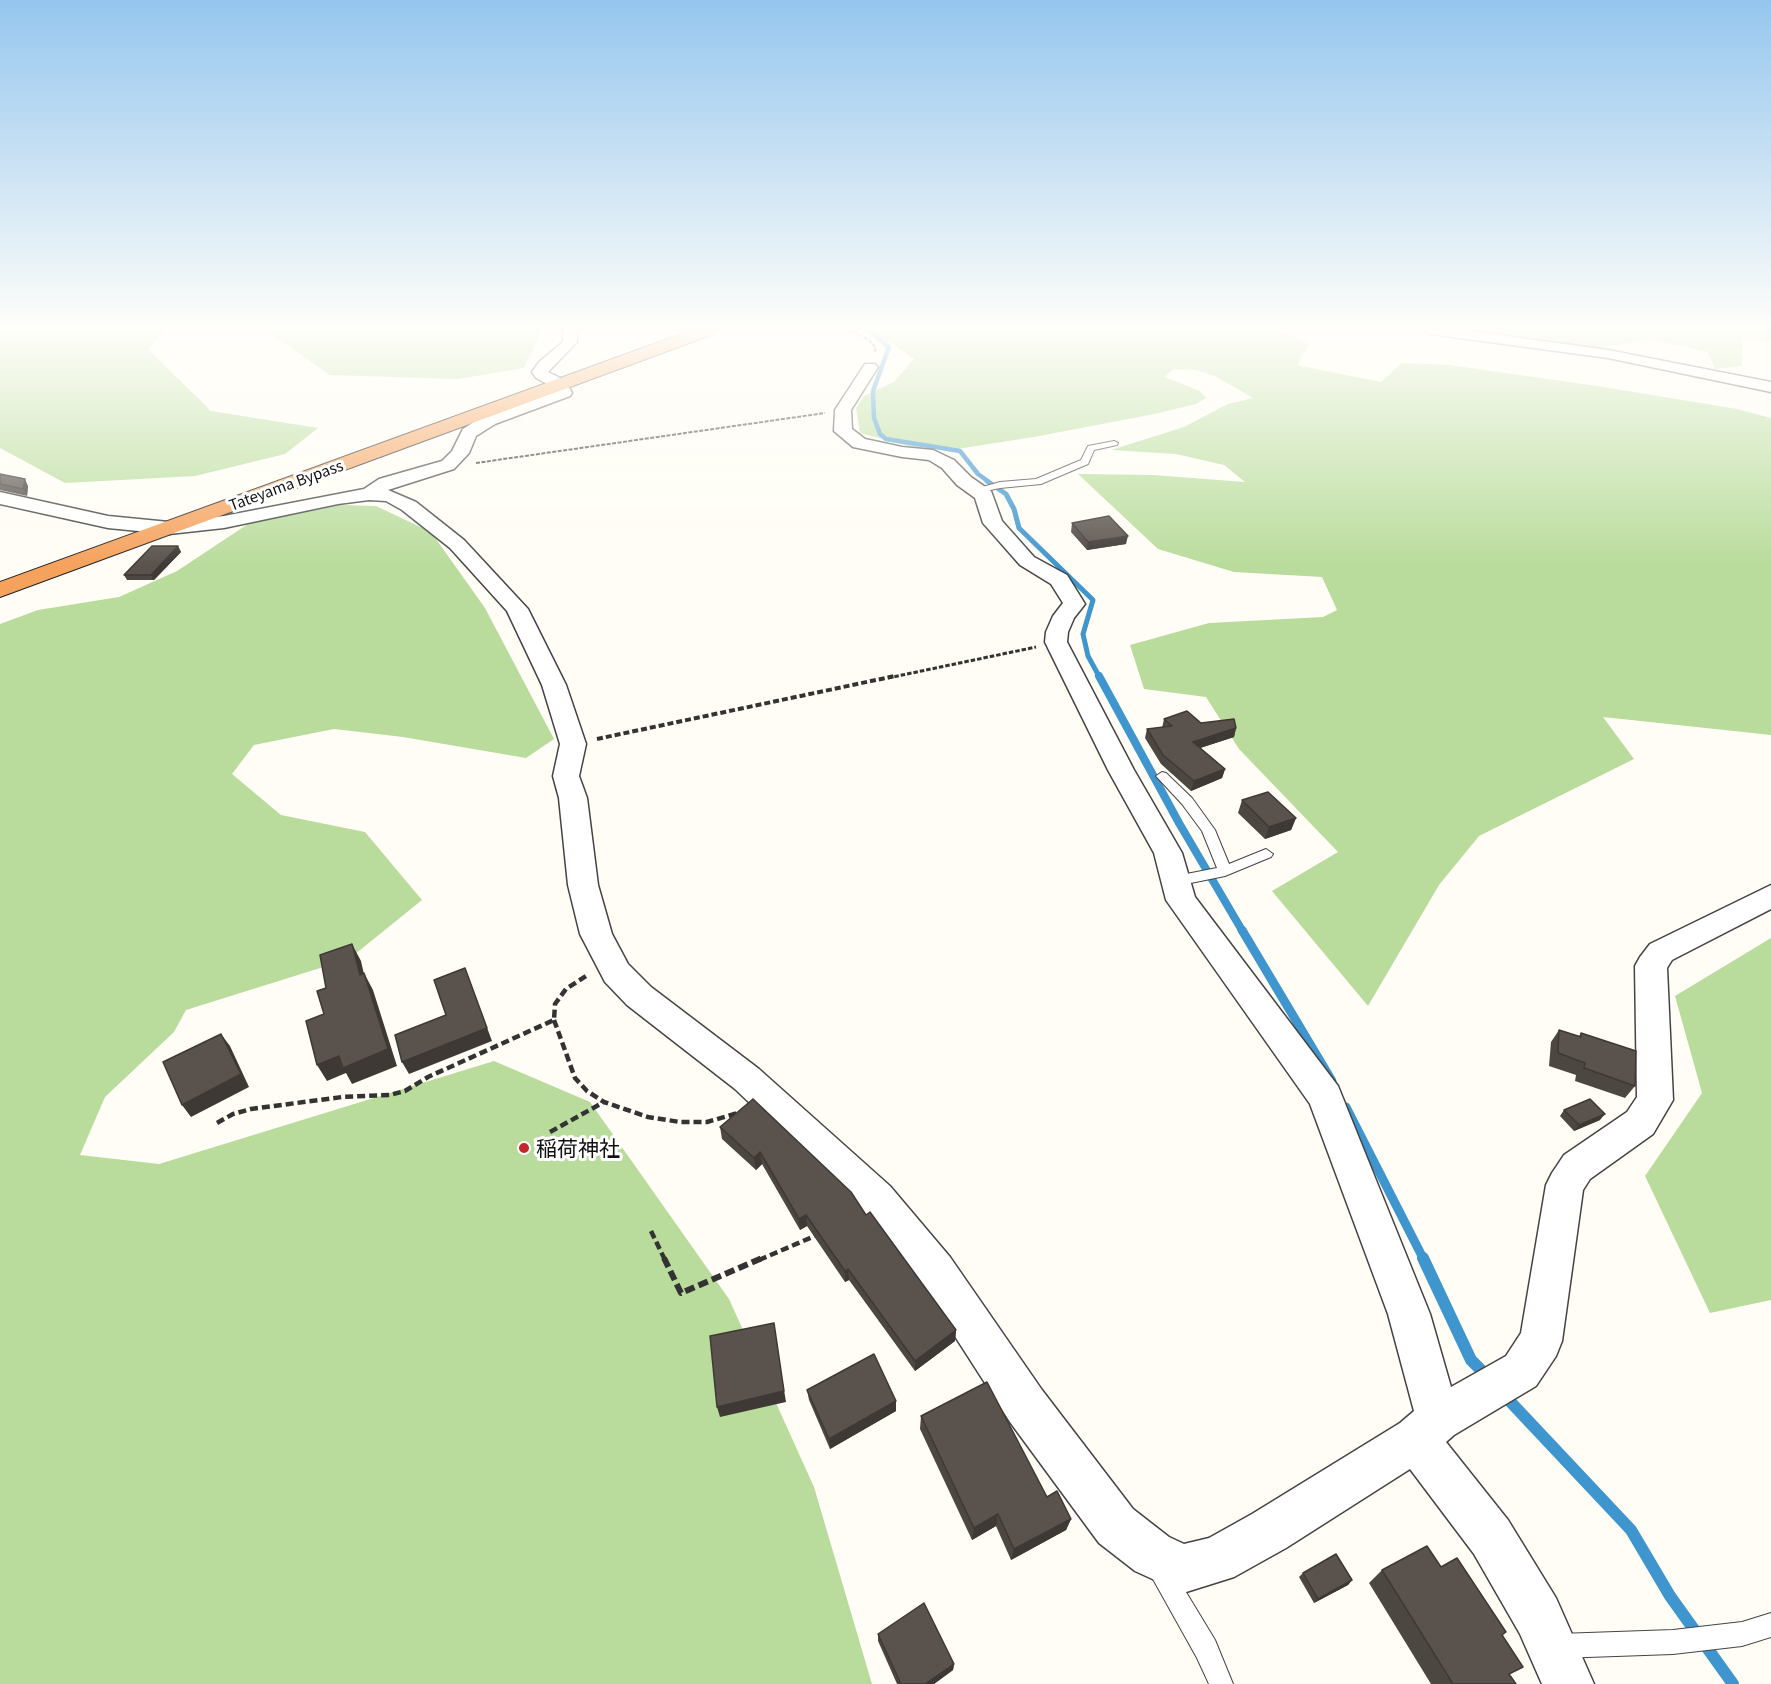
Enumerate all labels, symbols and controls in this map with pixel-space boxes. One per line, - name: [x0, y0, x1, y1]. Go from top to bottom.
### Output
- street label: Tateyama Bypass: [226, 456, 346, 514]
- place label: 稲荷神社: [536, 1135, 620, 1161]
- marker: 稲荷神社: [517, 1141, 531, 1155]

